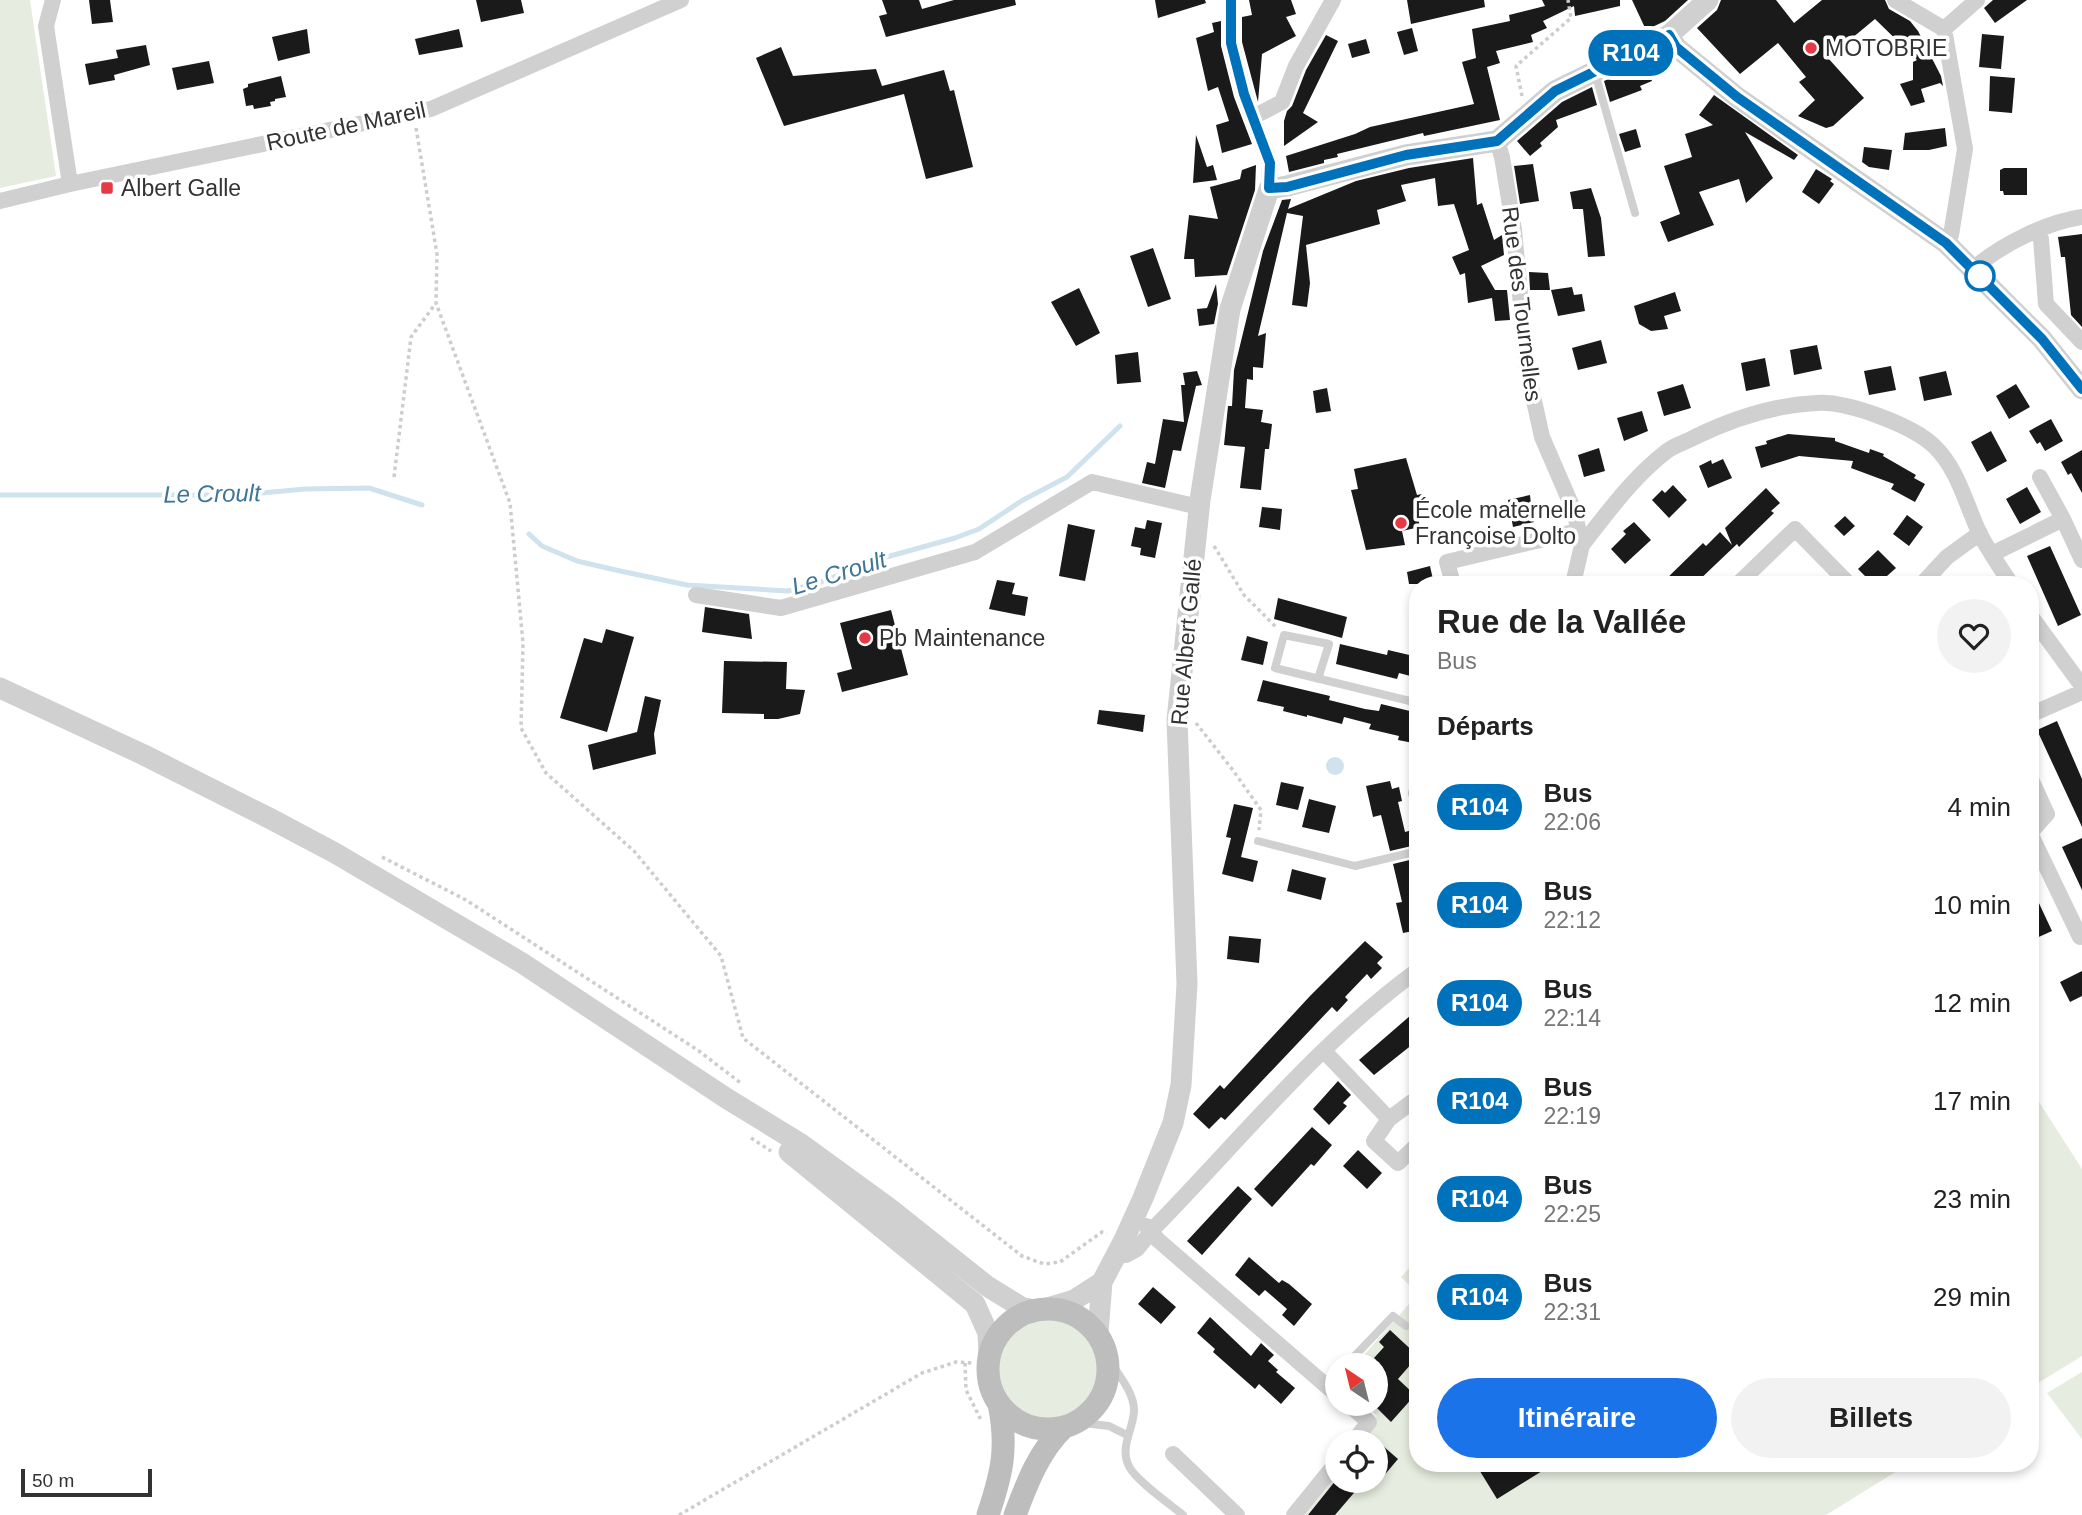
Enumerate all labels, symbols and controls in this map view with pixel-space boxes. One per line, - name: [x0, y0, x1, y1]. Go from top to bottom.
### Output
- line badge: R104: [1582, 30, 1680, 76]
- place label: MOTOBRIE: [1825, 35, 1947, 61]
- text: R104: [1602, 39, 1660, 66]
- marker: MOTOBRIE: [1803, 40, 1819, 56]
- street label: Route de Mareil: [264, 96, 428, 156]
- place label: Albert Galle: [121, 175, 241, 201]
- marker: Albert Galle: [99, 180, 115, 196]
- street label: Rue des Tournelles: [1497, 205, 1547, 403]
- unlabelled marker: [1965, 261, 1995, 291]
- water label: Le Croult: [163, 479, 262, 508]
- place label: École maternelle Françoise Dolto: [1415, 497, 1586, 549]
- marker: École maternelle Françoise Dolto: [1393, 515, 1409, 531]
- water label: Le Croult: [788, 545, 891, 600]
- street label: Rue Albert Gallé: [1166, 557, 1206, 727]
- button: heart: [1937, 599, 2011, 673]
- text: Rue de la Vallée: [1437, 603, 1686, 640]
- place label: Pb Maintenance: [879, 625, 1045, 651]
- marker: Pb Maintenance: [857, 630, 873, 646]
- text: Bus: [1437, 648, 1477, 674]
- text: Départs: [1437, 711, 1534, 741]
- text: Bus: [1543, 778, 1593, 808]
- text: 4 min: [1947, 792, 2011, 822]
- text: R104: [1451, 793, 1508, 820]
- text: 22:06: [1543, 809, 1601, 835]
- text: Bus: [1543, 876, 1593, 906]
- text: 10 min: [1933, 890, 2011, 920]
- text: R104: [1451, 891, 1508, 918]
- text: 22:12: [1543, 907, 1601, 933]
- text: Bus: [1543, 974, 1593, 1004]
- text: 12 min: [1933, 988, 2011, 1018]
- text: R104: [1451, 989, 1508, 1016]
- text: 22:14: [1543, 1005, 1601, 1031]
- text: Bus: [1543, 1072, 1593, 1102]
- text: 17 min: [1933, 1086, 2011, 1116]
- text: R104: [1451, 1087, 1508, 1114]
- text: 22:19: [1543, 1103, 1601, 1129]
- text: Bus: [1543, 1170, 1593, 1200]
- text: 23 min: [1933, 1184, 2011, 1214]
- text: R104: [1451, 1185, 1508, 1212]
- text: 22:25: [1543, 1201, 1601, 1227]
- text: Bus: [1543, 1268, 1593, 1298]
- text: 29 min: [1933, 1282, 2011, 1312]
- text: R104: [1451, 1283, 1508, 1310]
- text: 22:31: [1543, 1299, 1601, 1325]
- north arrow: [1325, 1353, 1388, 1416]
- map controls: [1325, 1353, 1388, 1493]
- button: Itinéraire: [1437, 1378, 1717, 1458]
- button: Billets: [1731, 1378, 2011, 1458]
- button: locate: [1325, 1430, 1388, 1493]
- scale bar: [21, 1466, 152, 1498]
- text: 50 m: [32, 1470, 74, 1491]

